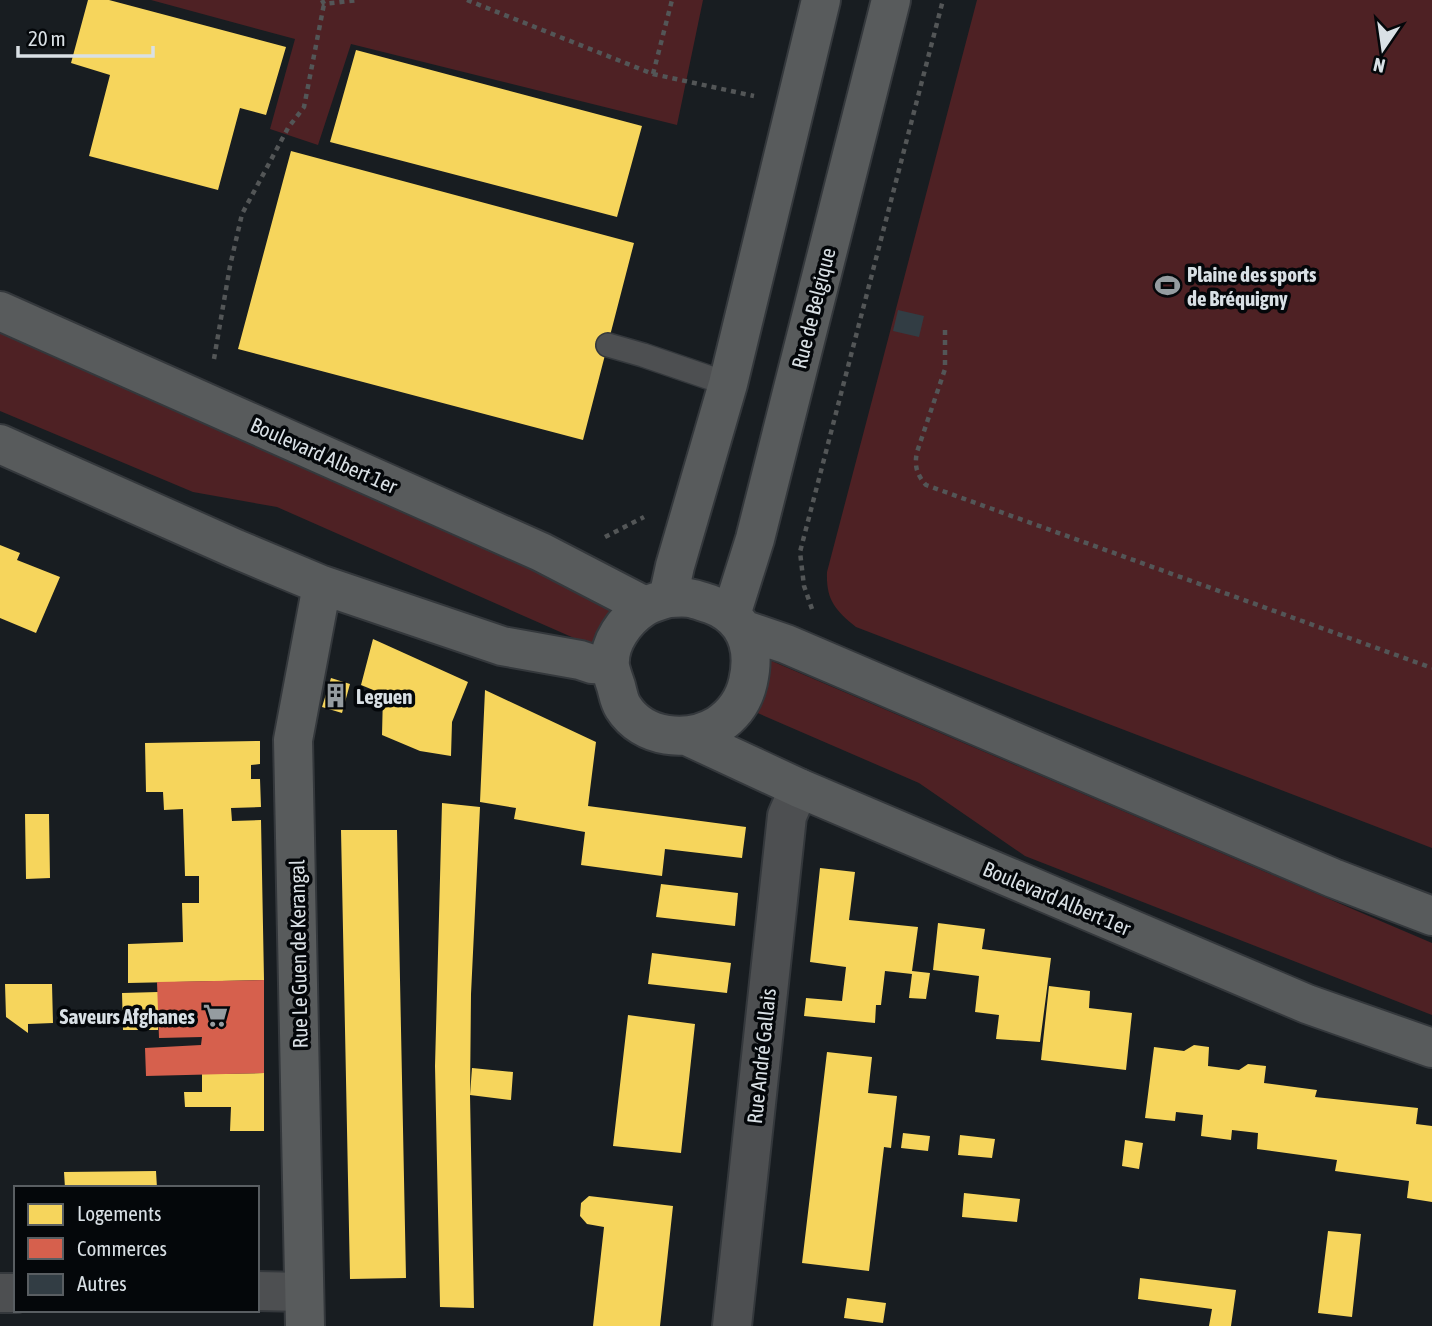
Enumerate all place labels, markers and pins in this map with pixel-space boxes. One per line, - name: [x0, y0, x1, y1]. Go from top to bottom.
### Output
- place label: Plaine des sports de Bréquigny: [1187, 262, 1317, 310]
- sports icon: Plaine des sports de Bréquigny: [1153, 272, 1181, 300]
- building icon: Leguen: [322, 682, 350, 710]
- place label: Leguen: [356, 684, 413, 708]
- supermarket icon: Saveurs Afghanes: [201, 1002, 229, 1030]
- place label: Saveurs Afghanes: [60, 1004, 196, 1028]

